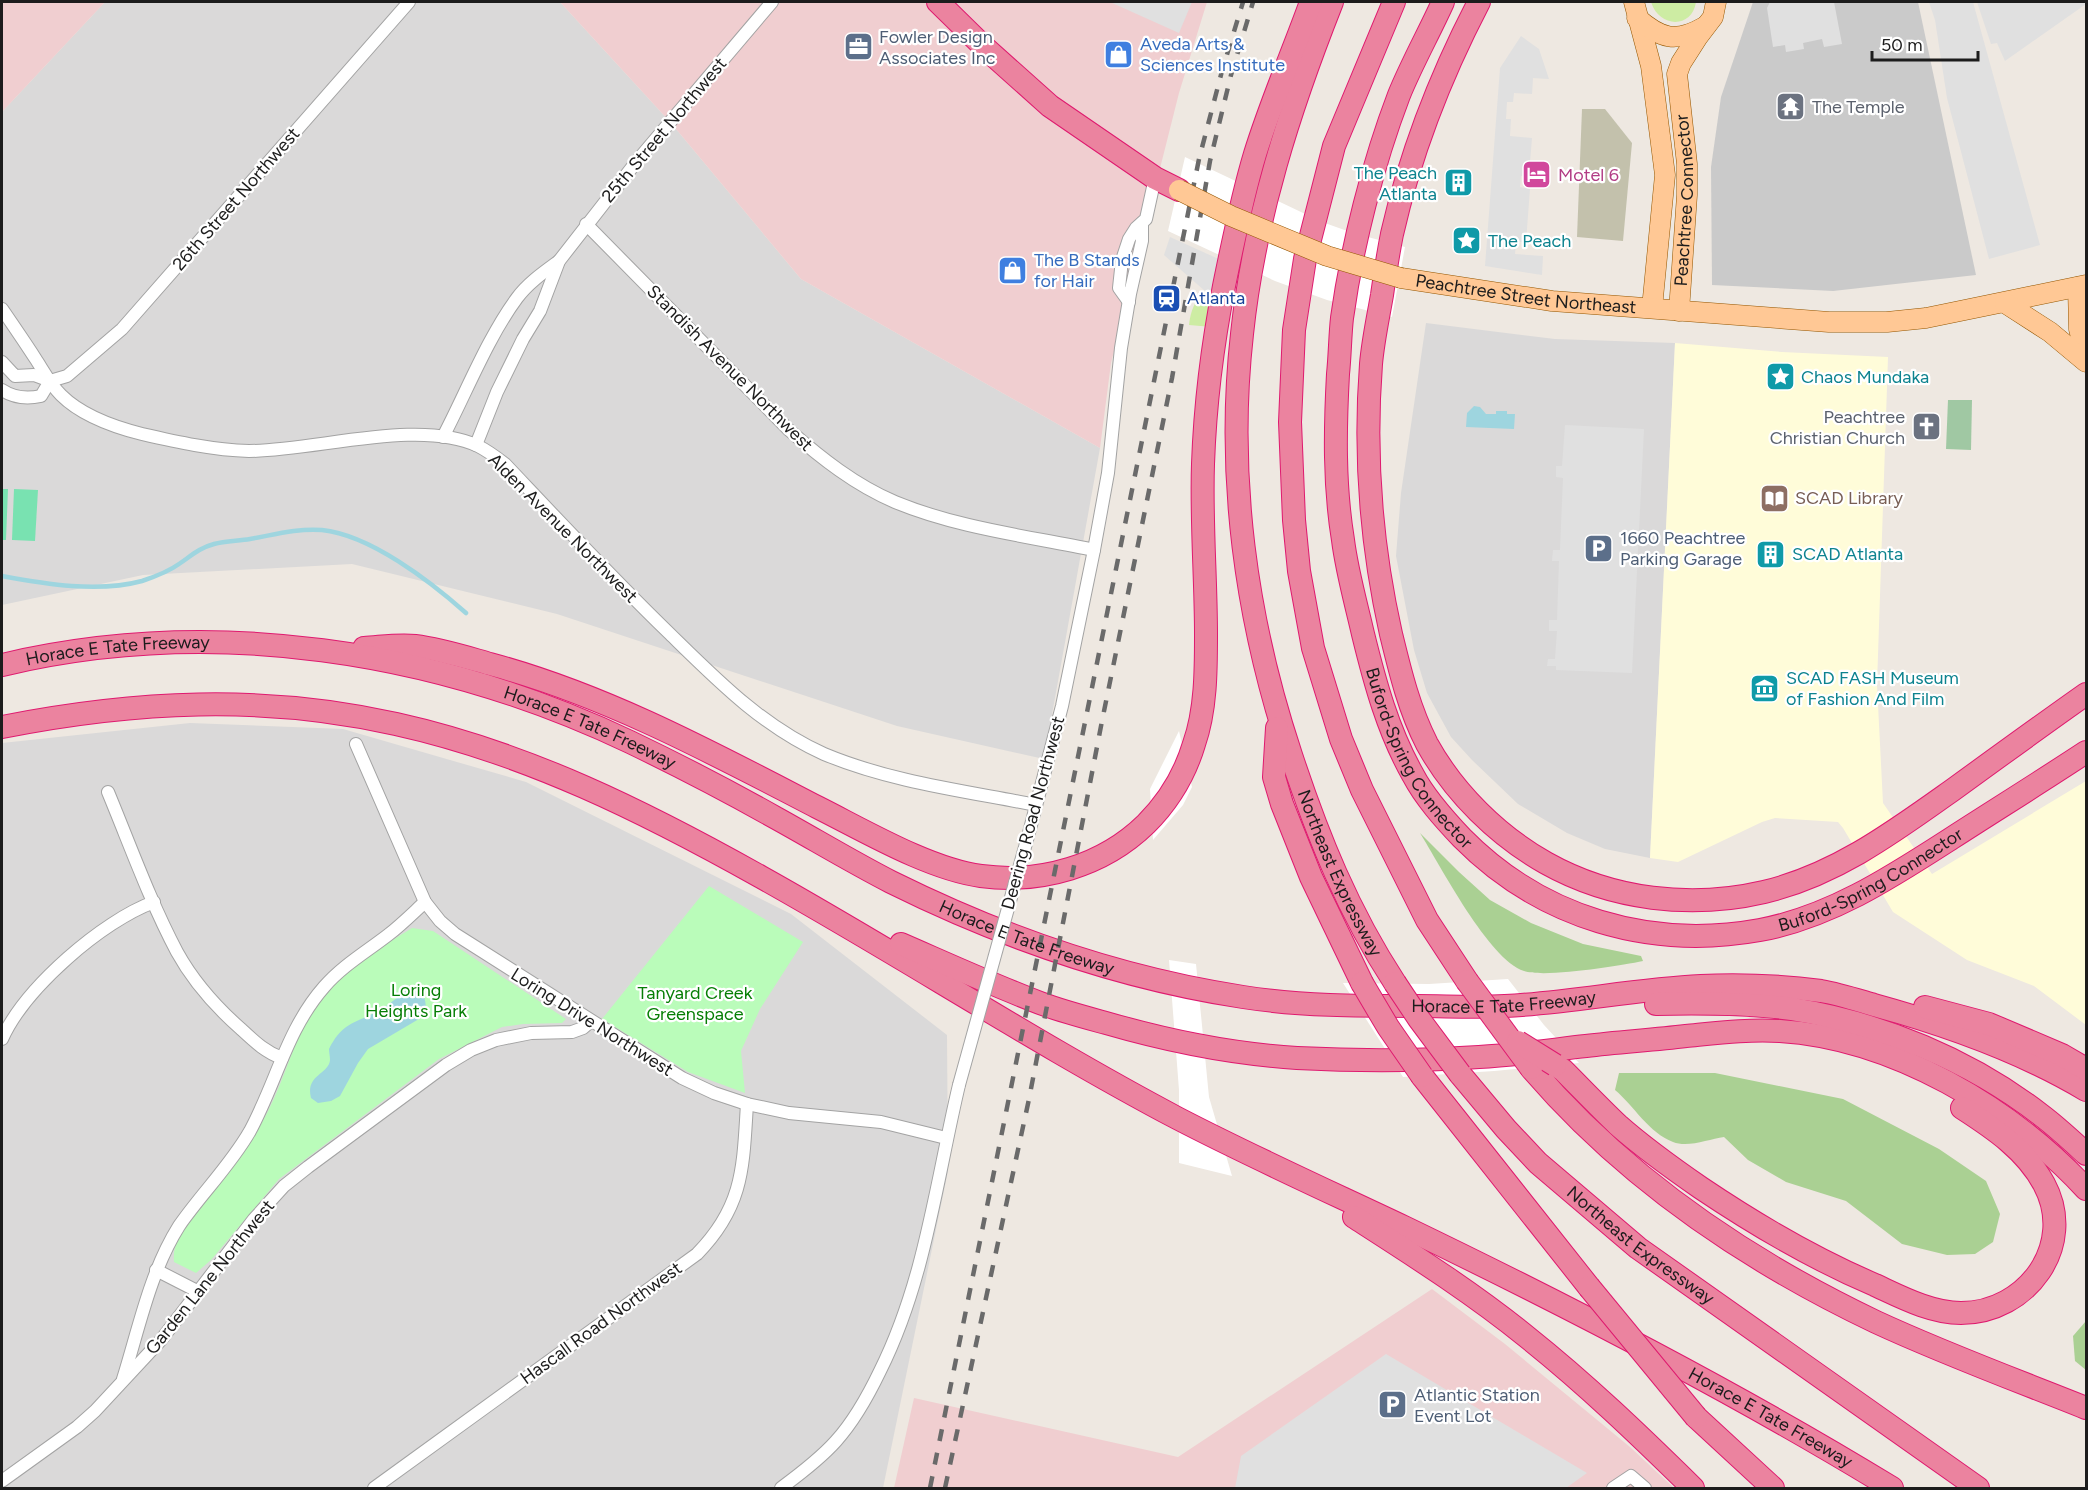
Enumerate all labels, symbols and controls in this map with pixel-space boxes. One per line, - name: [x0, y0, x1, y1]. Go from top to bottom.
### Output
- scale bar: [1872, 24, 1978, 62]
- place label: Fowler Design Associates Inc: [879, 26, 996, 69]
- office icon: Fowler Design Associates Inc: [842, 31, 874, 63]
- place label: Aveda Arts & Sciences Institute: [1140, 33, 1285, 76]
- text: 50 m: [1881, 34, 1923, 56]
- shop icon: Aveda Arts & Sciences Institute: [1103, 38, 1135, 70]
- street label: 25th Street Northwest: [597, 53, 731, 207]
- temple icon: The Temple: [1775, 91, 1807, 123]
- place label: The Temple: [1812, 96, 1905, 118]
- street label: Peachtree Connector: [1670, 113, 1698, 287]
- street label: 26th Street Northwest: [168, 123, 304, 275]
- hotel icon: Motel 6: [1521, 159, 1553, 191]
- place label: The Peach Atlanta: [1354, 162, 1437, 205]
- place label: Motel 6: [1558, 164, 1619, 186]
- building icon: The Peach Atlanta: [1442, 167, 1474, 199]
- place icon: The Peach: [1451, 225, 1483, 257]
- place label: The Peach: [1488, 230, 1571, 252]
- place label: The B Stands for Hair: [1034, 249, 1140, 292]
- shop icon: The B Stands for Hair: [997, 254, 1029, 286]
- street label: Peachtree Street Northeast: [1414, 269, 1637, 318]
- street label: Standish Avenue Northwest: [642, 280, 818, 456]
- station icon: Atlanta: [1150, 282, 1182, 314]
- place label: Atlanta: [1187, 287, 1245, 309]
- place icon: Chaos Mundaka: [1764, 361, 1796, 393]
- place label: Chaos Mundaka: [1801, 366, 1929, 388]
- place label: Peachtree Christian Church: [1770, 406, 1905, 449]
- church icon: Peachtree Christian Church: [1910, 411, 1942, 443]
- street label: Alden Avenue Northwest: [484, 449, 642, 607]
- library icon: SCAD Library: [1758, 482, 1790, 514]
- place label: SCAD Library: [1795, 487, 1903, 509]
- place label: 1660 Peachtree Parking Garage: [1620, 527, 1746, 570]
- parking icon: 1660 Peachtree Parking Garage: [1583, 532, 1615, 564]
- building icon: SCAD Atlanta: [1755, 538, 1787, 570]
- place label: SCAD Atlanta: [1792, 543, 1903, 565]
- street label: Horace E Tate Freeway: [24, 631, 210, 670]
- street label: Buford-Spring Connector: [1361, 665, 1477, 853]
- place label: SCAD FASH Museum of Fashion And Film: [1786, 667, 1959, 710]
- museum icon: SCAD FASH Museum of Fashion And Film: [1749, 672, 1781, 704]
- street label: Horace E Tate Freeway: [501, 681, 680, 774]
- street label: Deering Road Northwest: [997, 714, 1069, 912]
- street label: Northeast Expressway: [1293, 787, 1387, 961]
- street label: Buford-Spring Connector: [1776, 823, 1967, 937]
- street label: Horace E Tate Freeway: [936, 895, 1117, 980]
- street label: Loring Drive Northwest: [507, 963, 677, 1081]
- park label: Loring Heights Park: [365, 979, 467, 1022]
- park label: Tanyard Creek Greenspace: [638, 982, 753, 1025]
- street label: Horace E Tate Freeway: [1411, 986, 1598, 1018]
- street label: Northeast Expressway: [1562, 1181, 1719, 1310]
- street label: Garden Lane Northwest: [141, 1195, 279, 1359]
- street label: Hascall Road Northwest: [516, 1257, 686, 1389]
- street label: Horace E Tate Freeway: [1685, 1362, 1857, 1473]
- place label: Atlantic Station Event Lot: [1414, 1384, 1540, 1427]
- parking icon: Atlantic Station Event Lot: [1377, 1389, 1409, 1421]

